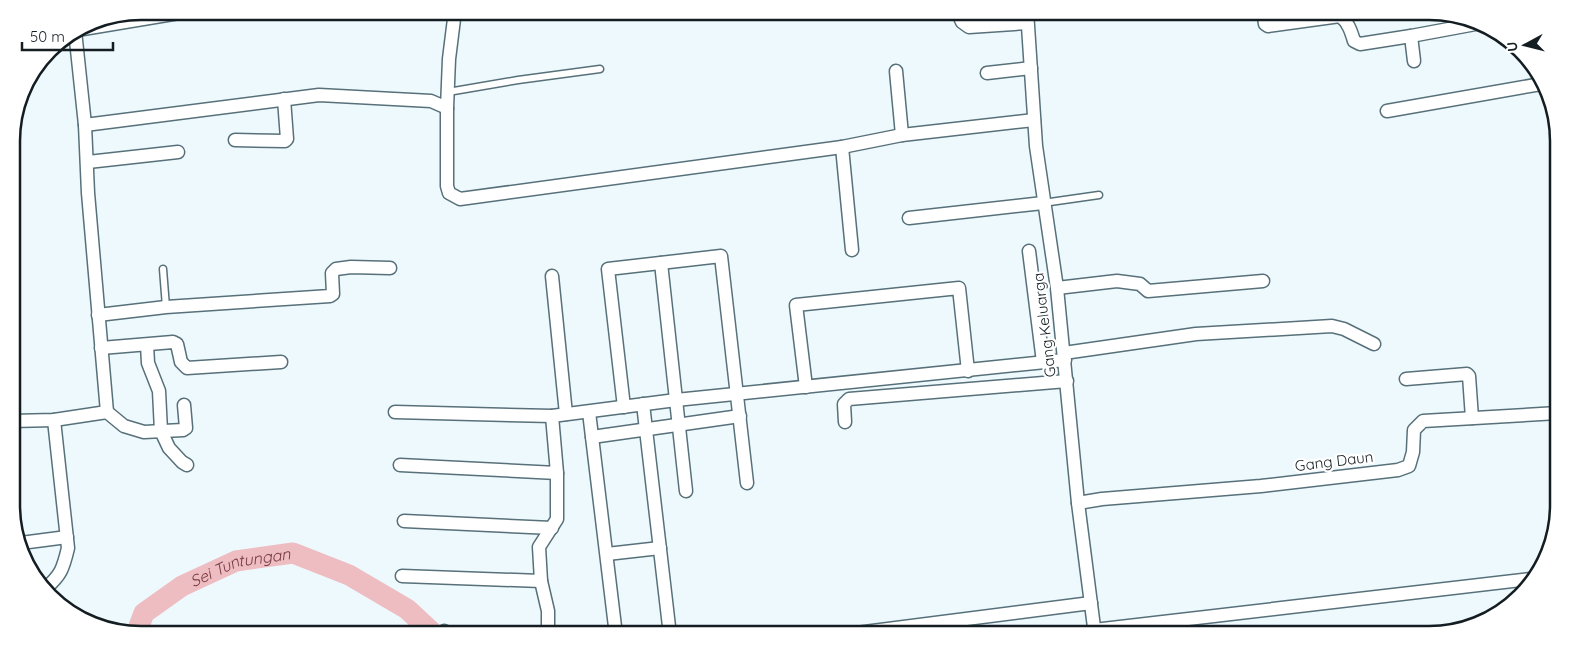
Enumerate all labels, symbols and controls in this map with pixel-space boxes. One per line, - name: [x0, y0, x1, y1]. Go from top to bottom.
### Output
- scale bar: [22, 20, 114, 52]
- north arrow: [1500, 20, 1550, 70]
- text: 50 m: [30, 27, 65, 46]
- text: U: [1503, 41, 1522, 53]
- street label: Gang Keluarga: [1028, 272, 1060, 378]
- street label: Gang Daun: [1294, 447, 1374, 475]
- water label: Sei Tuntungan: [187, 543, 292, 591]

